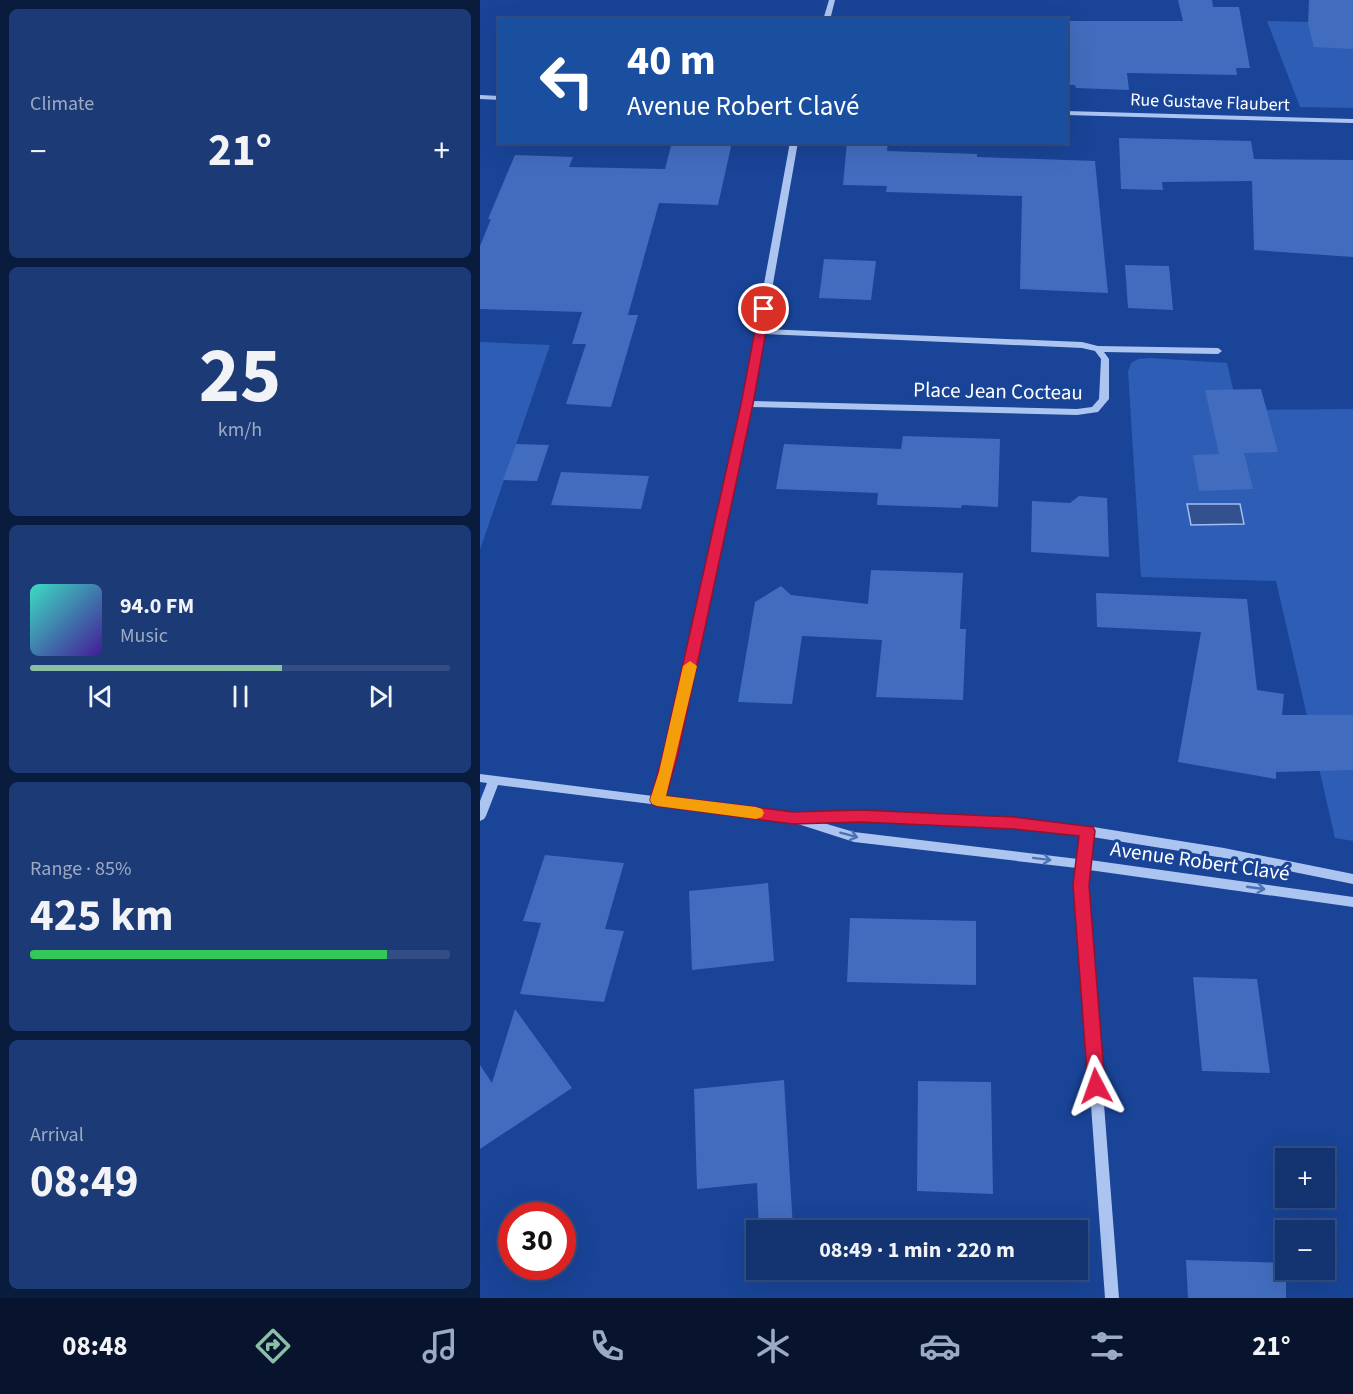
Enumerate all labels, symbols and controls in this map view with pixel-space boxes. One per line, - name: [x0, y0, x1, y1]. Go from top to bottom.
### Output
- text: 40 m: [627, 31, 716, 91]
- icon: left: [528, 42, 606, 120]
- text: Avenue Robert Clavé: [627, 87, 859, 126]
- street label: Rue Gustave Flaubert: [1130, 87, 1290, 118]
- text: Climate: [30, 90, 94, 118]
- text: 21°: [208, 119, 272, 183]
- text: −: [30, 128, 46, 175]
- text: +: [434, 128, 450, 175]
- pin: [738, 283, 789, 334]
- icon: arrive: [747, 292, 780, 325]
- text: 25: [199, 321, 281, 432]
- street label: Place Jean Cocteau: [913, 375, 1083, 407]
- text: km/h: [218, 416, 262, 444]
- text: 94.0 FM: [120, 590, 194, 622]
- text: Music: [120, 622, 168, 650]
- icon: previous: [84, 680, 117, 713]
- icon: pause: [224, 680, 257, 713]
- icon: next: [364, 680, 397, 713]
- one-way arrow: [839, 830, 858, 841]
- street label: Avenue Robert Clavé: [1108, 834, 1292, 888]
- one-way arrow: [1032, 854, 1052, 865]
- text: Range · 85%: [30, 855, 131, 883]
- one-way arrow: [1246, 882, 1266, 893]
- text: 425 km: [30, 884, 174, 948]
- position arrow: [1064, 1054, 1128, 1118]
- text: Arrival: [30, 1121, 84, 1149]
- map controls: [1275, 1148, 1335, 1280]
- button: +: [1275, 1148, 1335, 1208]
- text: 08:49: [30, 1150, 139, 1214]
- speed limit sign: 30: [498, 1202, 576, 1280]
- button: −: [1275, 1220, 1335, 1280]
- text: 08:49 · 1 min · 220 m: [819, 1234, 1015, 1266]
- icon: directions: [252, 1325, 294, 1367]
- icon: music: [419, 1325, 461, 1367]
- icon: phone: [586, 1325, 628, 1367]
- icon: climate: [752, 1325, 794, 1367]
- icon: car: [919, 1325, 961, 1367]
- icon: filters: [1086, 1325, 1128, 1367]
- text: 08:48: [62, 1327, 127, 1366]
- text: 21°: [1252, 1327, 1291, 1366]

